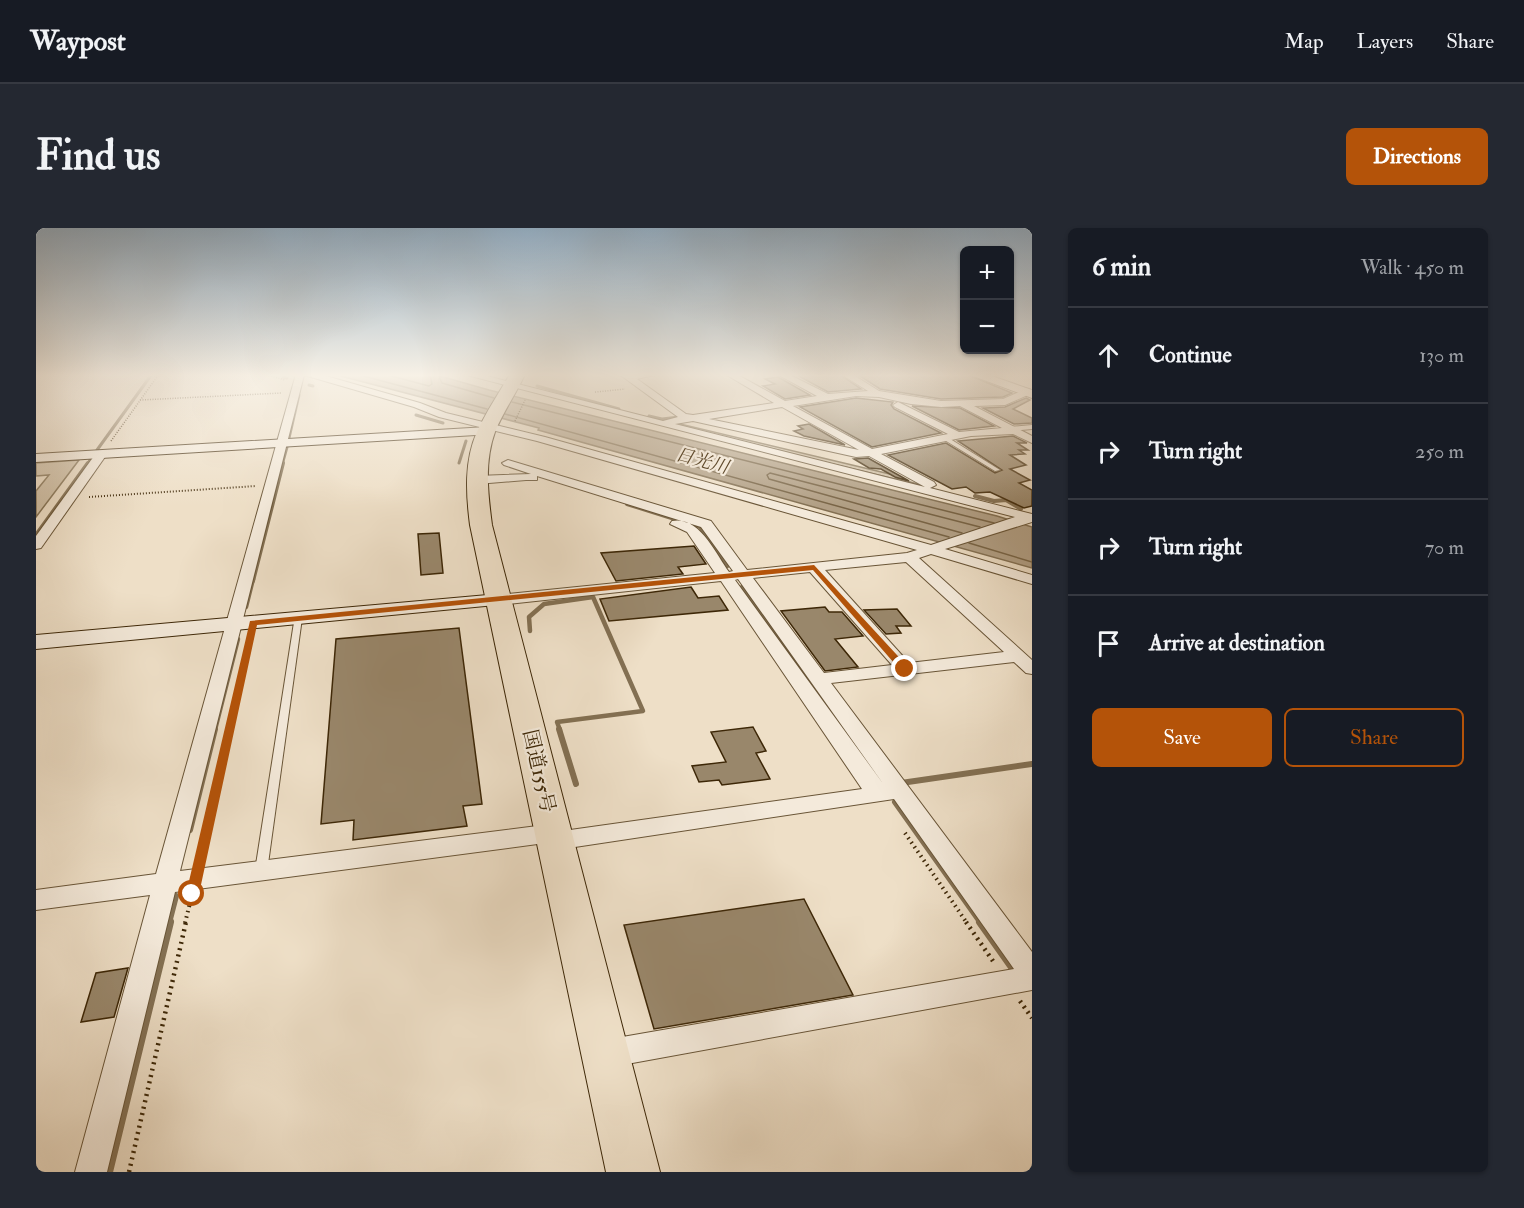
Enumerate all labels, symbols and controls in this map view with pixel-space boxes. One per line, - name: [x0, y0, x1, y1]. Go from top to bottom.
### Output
- text: Waypost: [30, 24, 126, 59]
- text: Map: [1284, 28, 1324, 55]
- text: Layers: [1357, 28, 1413, 55]
- text: Share: [1446, 28, 1494, 55]
- button: Directions: [1346, 128, 1488, 185]
- text: Find us: [36, 130, 160, 182]
- map controls: [960, 246, 1014, 354]
- button: +: [960, 246, 1014, 300]
- text: 6 min: [1092, 251, 1151, 283]
- text: Walk · 450 m: [1361, 255, 1464, 280]
- button: −: [960, 300, 1014, 354]
- icon: ahead: [1092, 339, 1125, 372]
- text: Continue: [1149, 341, 1232, 369]
- text: 130 m: [1419, 343, 1464, 368]
- icon: right: [1092, 435, 1125, 468]
- text: Turn right: [1149, 437, 1242, 465]
- text: 250 m: [1415, 439, 1464, 464]
- water label: 日光川: [673, 443, 733, 480]
- icon: right: [1092, 531, 1125, 564]
- text: Turn right: [1149, 533, 1242, 561]
- text: 70 m: [1425, 535, 1464, 560]
- icon: arrive: [1092, 627, 1125, 660]
- text: Arrive at destination: [1149, 629, 1325, 657]
- route end: [891, 655, 917, 681]
- button: Save: [1092, 708, 1272, 767]
- button: Share: [1284, 708, 1464, 767]
- street label: 国道155号: [517, 727, 561, 815]
- route start: [178, 880, 204, 906]

